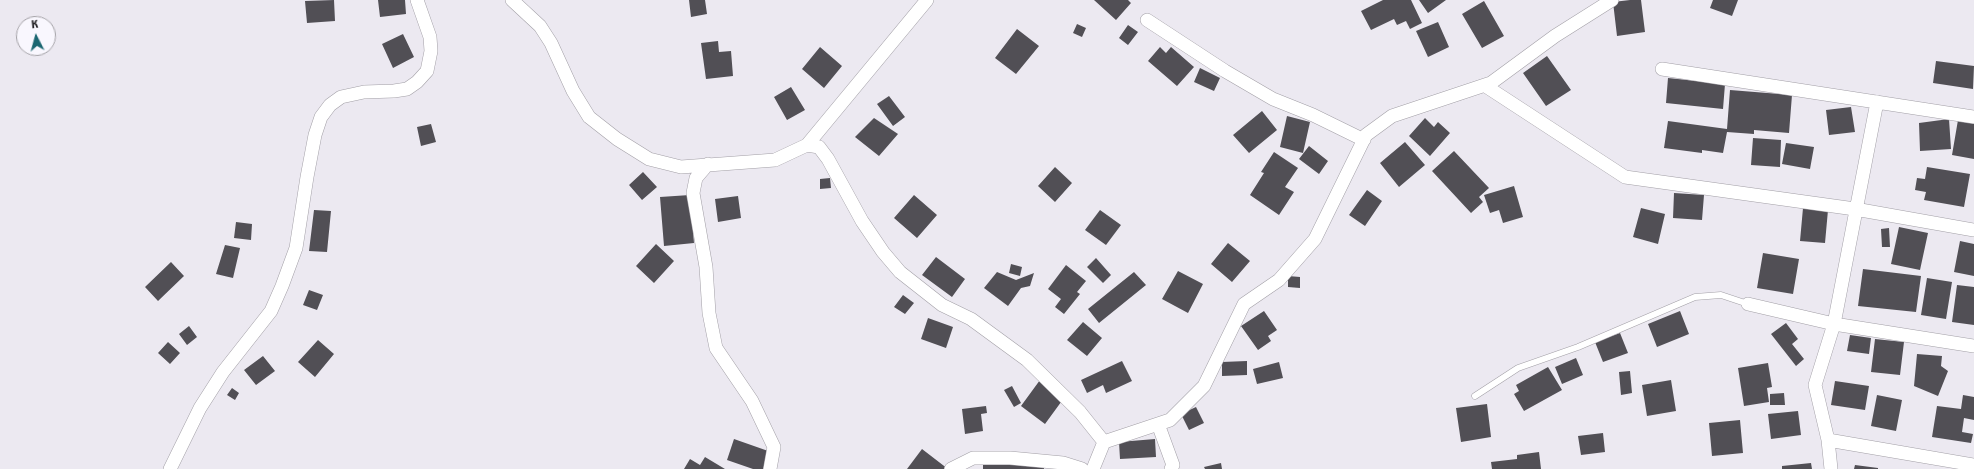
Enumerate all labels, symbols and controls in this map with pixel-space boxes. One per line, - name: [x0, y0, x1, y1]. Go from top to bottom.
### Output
- north arrow: [16, 16, 56, 56]
- text: K: [31, 18, 39, 31]

